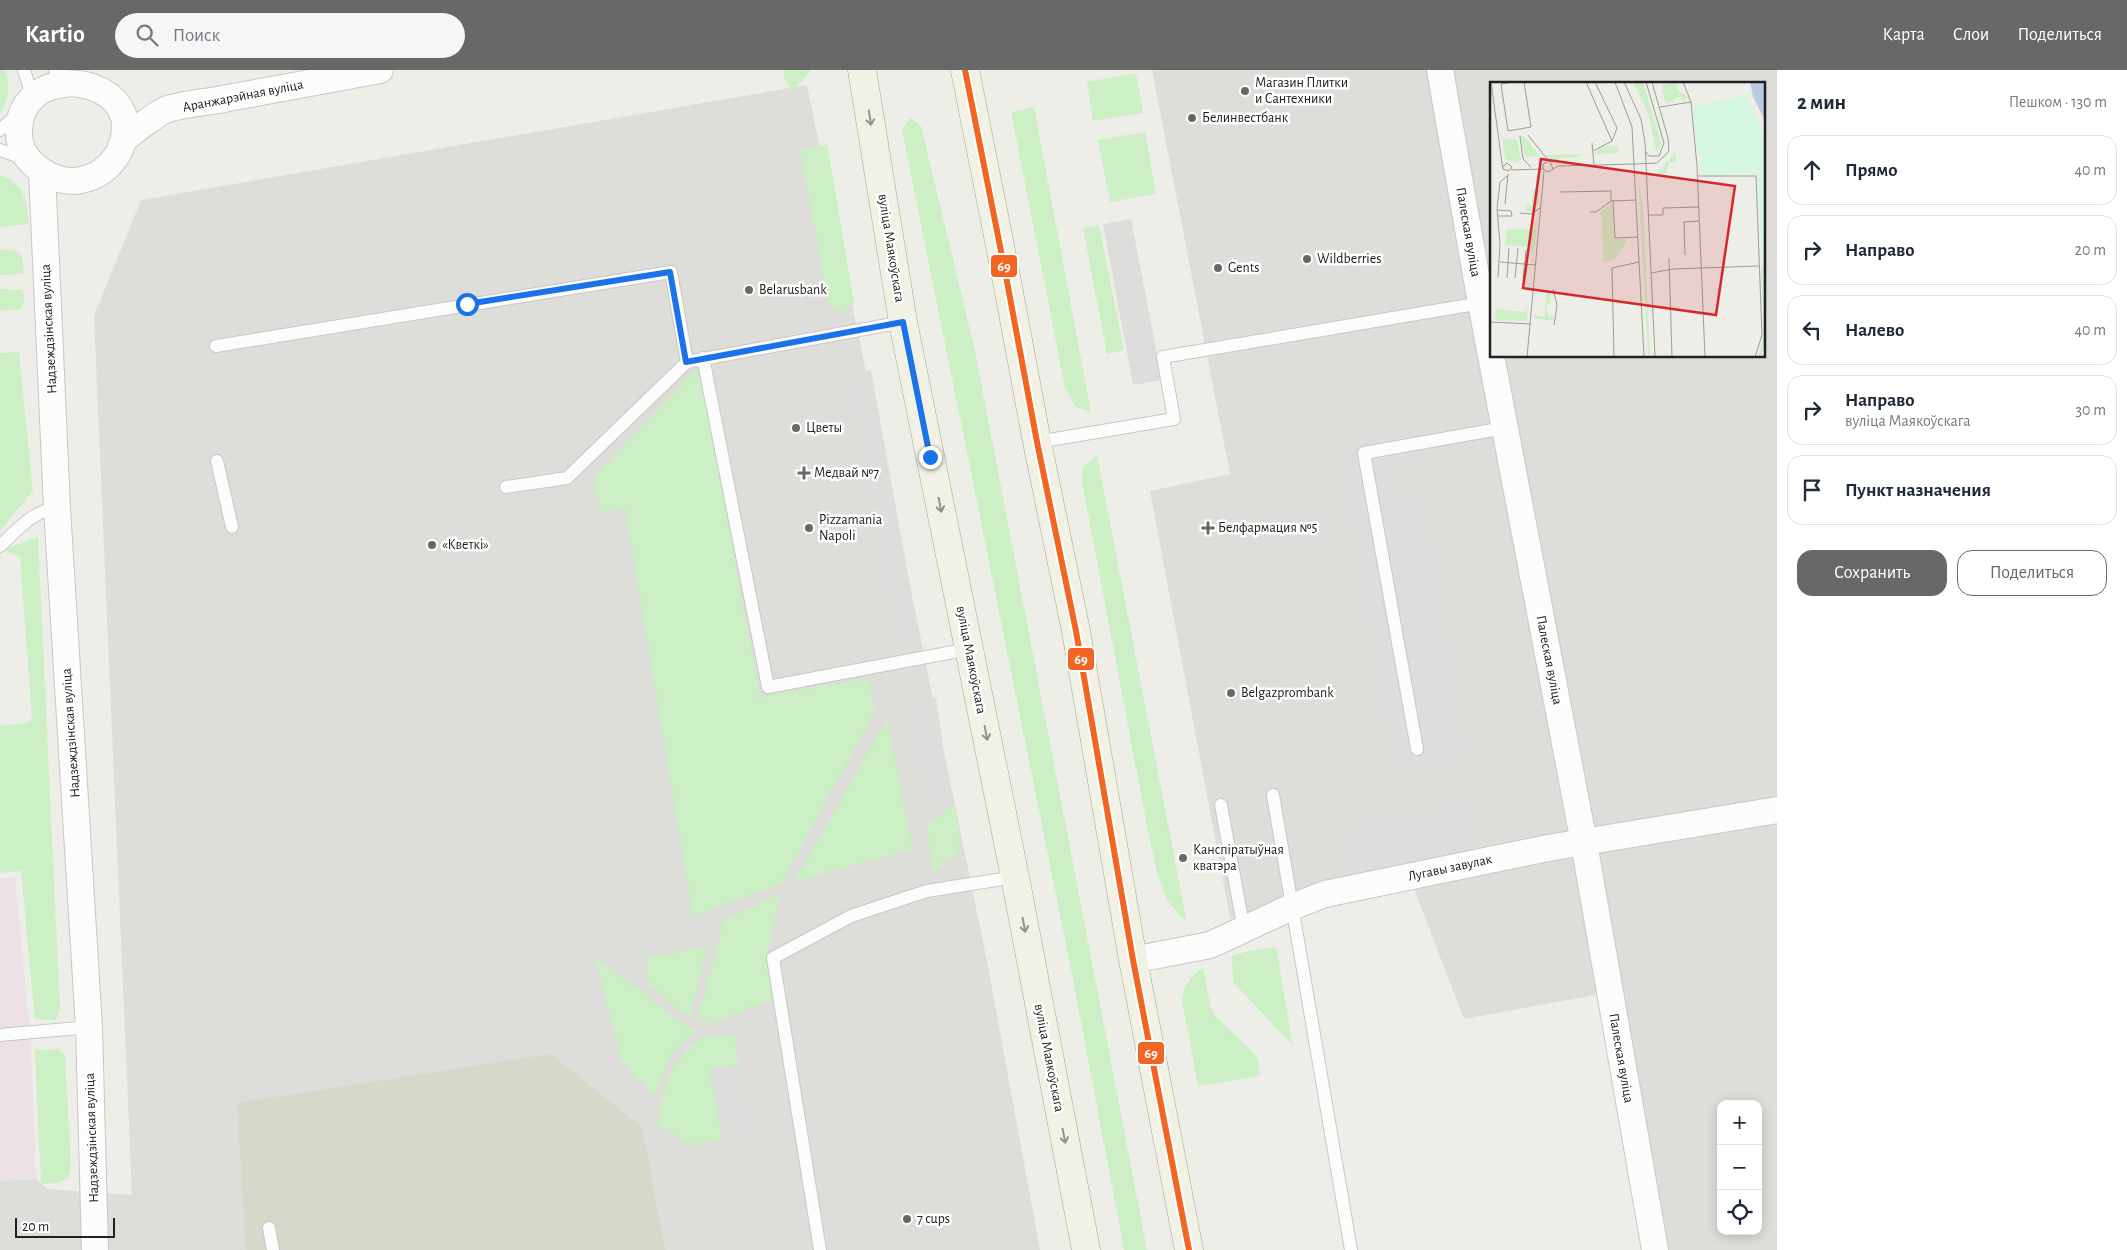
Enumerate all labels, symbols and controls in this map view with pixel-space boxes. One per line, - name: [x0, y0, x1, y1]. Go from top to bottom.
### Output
- search box: [115, 13, 465, 58]
- icon: search: [133, 21, 161, 49]
- text: Kartio: [25, 23, 85, 47]
- text: Поиск: [173, 26, 220, 45]
- text: Карта: [1883, 26, 1925, 44]
- text: Слои: [1953, 26, 1989, 44]
- text: Поделиться: [2017, 26, 2102, 44]
- place label: Магазин Плитки и Сантехники: [1255, 76, 1348, 106]
- street label: Аранжарэйная вуліца: [181, 77, 305, 115]
- inset map: [1490, 82, 1764, 358]
- marker: Магазин Плитки и Сантехники: [1239, 85, 1251, 97]
- text: 2 мин: [1797, 92, 1846, 113]
- text: Пешком · 130 m: [2009, 94, 2107, 110]
- one-way arrow: [866, 110, 876, 126]
- place label: Белинвестбанк: [1202, 111, 1289, 125]
- marker: Белинвестбанк: [1186, 112, 1198, 124]
- icon: ahead: [1798, 156, 1826, 184]
- text: Прямо: [1845, 161, 1898, 180]
- text: 40 m: [2074, 162, 2106, 178]
- street label: Палеская вуліца: [1453, 186, 1483, 279]
- street label: вуліца Маякоўскага: [875, 193, 907, 304]
- icon: right: [1798, 236, 1826, 264]
- text: Направо: [1845, 241, 1915, 260]
- text: 20 m: [2075, 242, 2106, 258]
- place label: Wildberries: [1317, 252, 1381, 266]
- marker: Wildberries: [1301, 253, 1313, 265]
- line badge: 69: [990, 254, 1018, 278]
- text: 69: [997, 260, 1011, 274]
- place label: Gents: [1228, 261, 1259, 275]
- marker: Gents: [1212, 262, 1224, 274]
- street label: Надзеждзінская вуліца: [39, 263, 59, 394]
- place label: Belarusbank: [759, 283, 827, 297]
- marker: Belarusbank: [743, 284, 755, 296]
- route start: [456, 293, 479, 316]
- icon: left: [1798, 316, 1826, 344]
- text: Налево: [1845, 321, 1904, 340]
- text: 40 m: [2074, 322, 2106, 338]
- text: Направо: [1845, 391, 1915, 410]
- icon: right: [1798, 396, 1826, 424]
- text: 30 m: [2076, 402, 2106, 418]
- text: вуліца Маякоўскага: [1845, 413, 1971, 429]
- place label: Цветы: [806, 421, 842, 435]
- marker: Цветы: [790, 422, 802, 434]
- route end: [919, 446, 942, 469]
- place label: Медвай №7: [814, 466, 879, 480]
- marker: Медвай №7: [798, 467, 810, 479]
- icon: arrive: [1798, 476, 1826, 504]
- text: Пункт назначения: [1845, 481, 1991, 500]
- one-way arrow: [936, 496, 945, 512]
- place label: Pizzamania Napoli: [819, 513, 883, 543]
- place label: Белфармация №5: [1218, 521, 1317, 535]
- marker: Pizzamania Napoli: [803, 522, 815, 534]
- marker: Белфармация №5: [1202, 522, 1214, 534]
- place label: «Кветкі»: [442, 538, 489, 552]
- marker: «Кветкі»: [426, 539, 438, 551]
- button: Сохранить: [1797, 550, 1947, 596]
- button: Поделиться: [1957, 550, 2107, 596]
- street label: вуліца Маякоўскага: [954, 605, 988, 716]
- street label: Палеская вуліца: [1533, 614, 1565, 707]
- line badge: 69: [1067, 647, 1095, 671]
- text: 69: [1074, 653, 1088, 667]
- street label: Надзеждзінская вуліца: [59, 667, 83, 798]
- place label: Belgazprombank: [1241, 686, 1334, 700]
- marker: Belgazprombank: [1225, 687, 1237, 699]
- one-way arrow: [981, 724, 991, 740]
- place label: Канспіратыўная кватэра: [1193, 843, 1284, 873]
- marker: Канспіратыўная кватэра: [1177, 852, 1189, 864]
- street label: Лугавы завулак: [1407, 852, 1494, 884]
- one-way arrow: [1019, 917, 1029, 933]
- street label: вуліца Маякоўскага: [1032, 1003, 1066, 1114]
- street label: Палеская вуліца: [1606, 1012, 1636, 1105]
- line badge: 69: [1137, 1041, 1165, 1065]
- text: 69: [1144, 1047, 1158, 1061]
- street label: Надзеждзінская вуліца: [83, 1072, 101, 1203]
- map controls: [1717, 1100, 1762, 1235]
- button: +: [1717, 1100, 1762, 1145]
- one-way arrow: [1060, 1128, 1069, 1144]
- button: −: [1717, 1145, 1762, 1190]
- button: locate: [1717, 1190, 1762, 1235]
- place label: 7 cups: [917, 1212, 950, 1226]
- marker: 7 cups: [901, 1213, 913, 1225]
- scale bar: [15, 1215, 115, 1238]
- text: 20 m: [22, 1220, 49, 1234]

